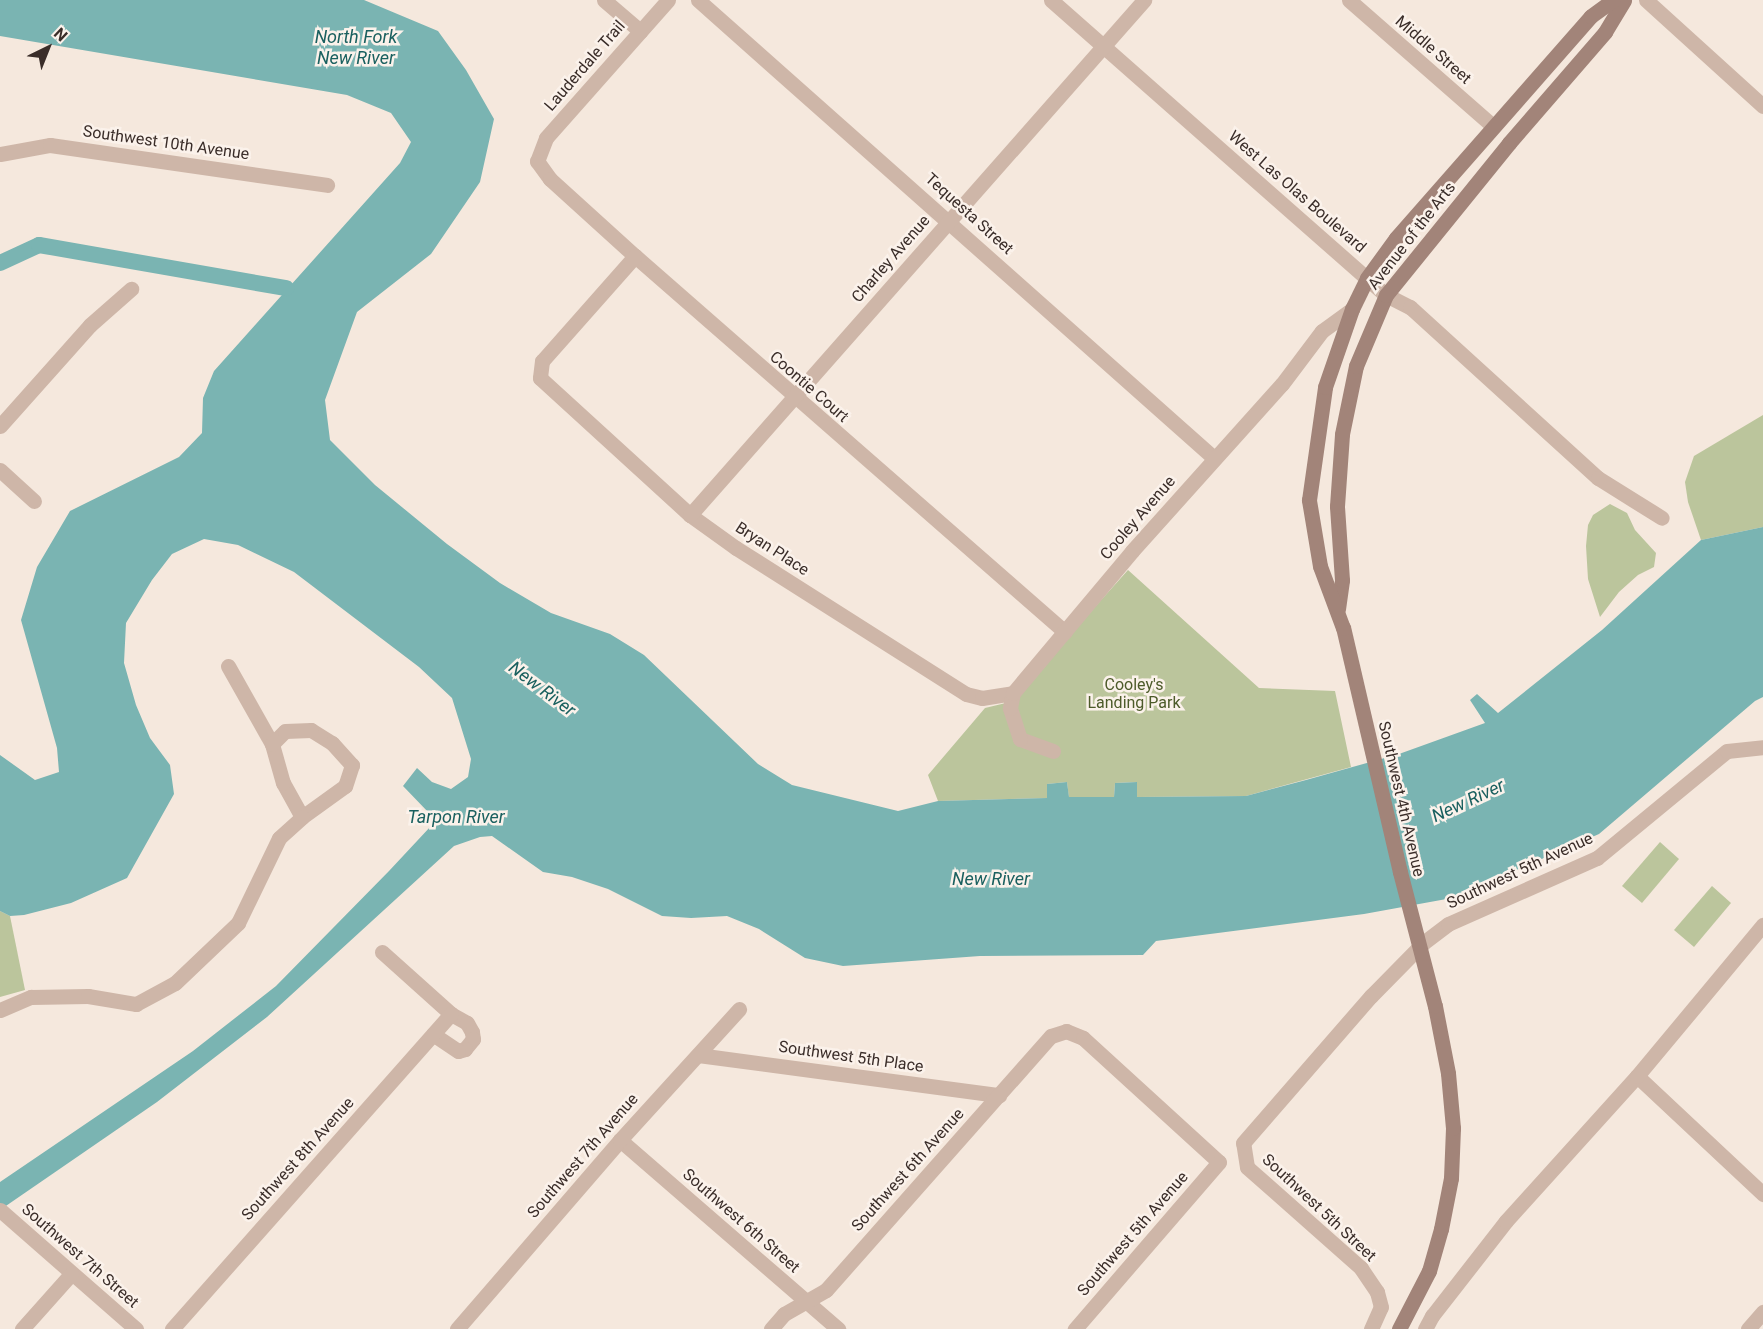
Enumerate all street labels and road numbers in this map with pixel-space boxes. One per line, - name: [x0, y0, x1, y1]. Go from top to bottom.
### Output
- street label: Middle Street: [1391, 12, 1475, 88]
- street label: Lauderdale Trail: [541, 17, 629, 115]
- street label: Southwest 10th Avenue: [82, 122, 250, 164]
- street label: West Las Olas Boulevard: [1224, 127, 1370, 257]
- street label: Tequesta Street: [921, 169, 1017, 259]
- street label: Avenue of the Arts: [1364, 178, 1460, 294]
- street label: Charley Avenue: [848, 211, 934, 307]
- street label: Coontie Court: [766, 347, 852, 427]
- street label: Cooley Avenue: [1096, 472, 1180, 564]
- street label: Bryan Place: [732, 518, 812, 580]
- street label: Southwest 4th Avenue: [1374, 719, 1428, 879]
- street label: Southwest 5th Avenue: [1444, 829, 1596, 913]
- street label: Southwest 5th Place: [777, 1037, 925, 1077]
- street label: Southwest 7th Avenue: [524, 1090, 642, 1222]
- street label: Southwest 8th Avenue: [238, 1094, 358, 1224]
- street label: Southwest 6th Avenue: [848, 1105, 968, 1235]
- street label: Southwest 5th Street: [1258, 1150, 1380, 1266]
- street label: Southwest 6th Street: [679, 1165, 803, 1277]
- street label: Southwest 5th Avenue: [1074, 1168, 1192, 1300]
- street label: Southwest 7th Street: [18, 1200, 142, 1312]

